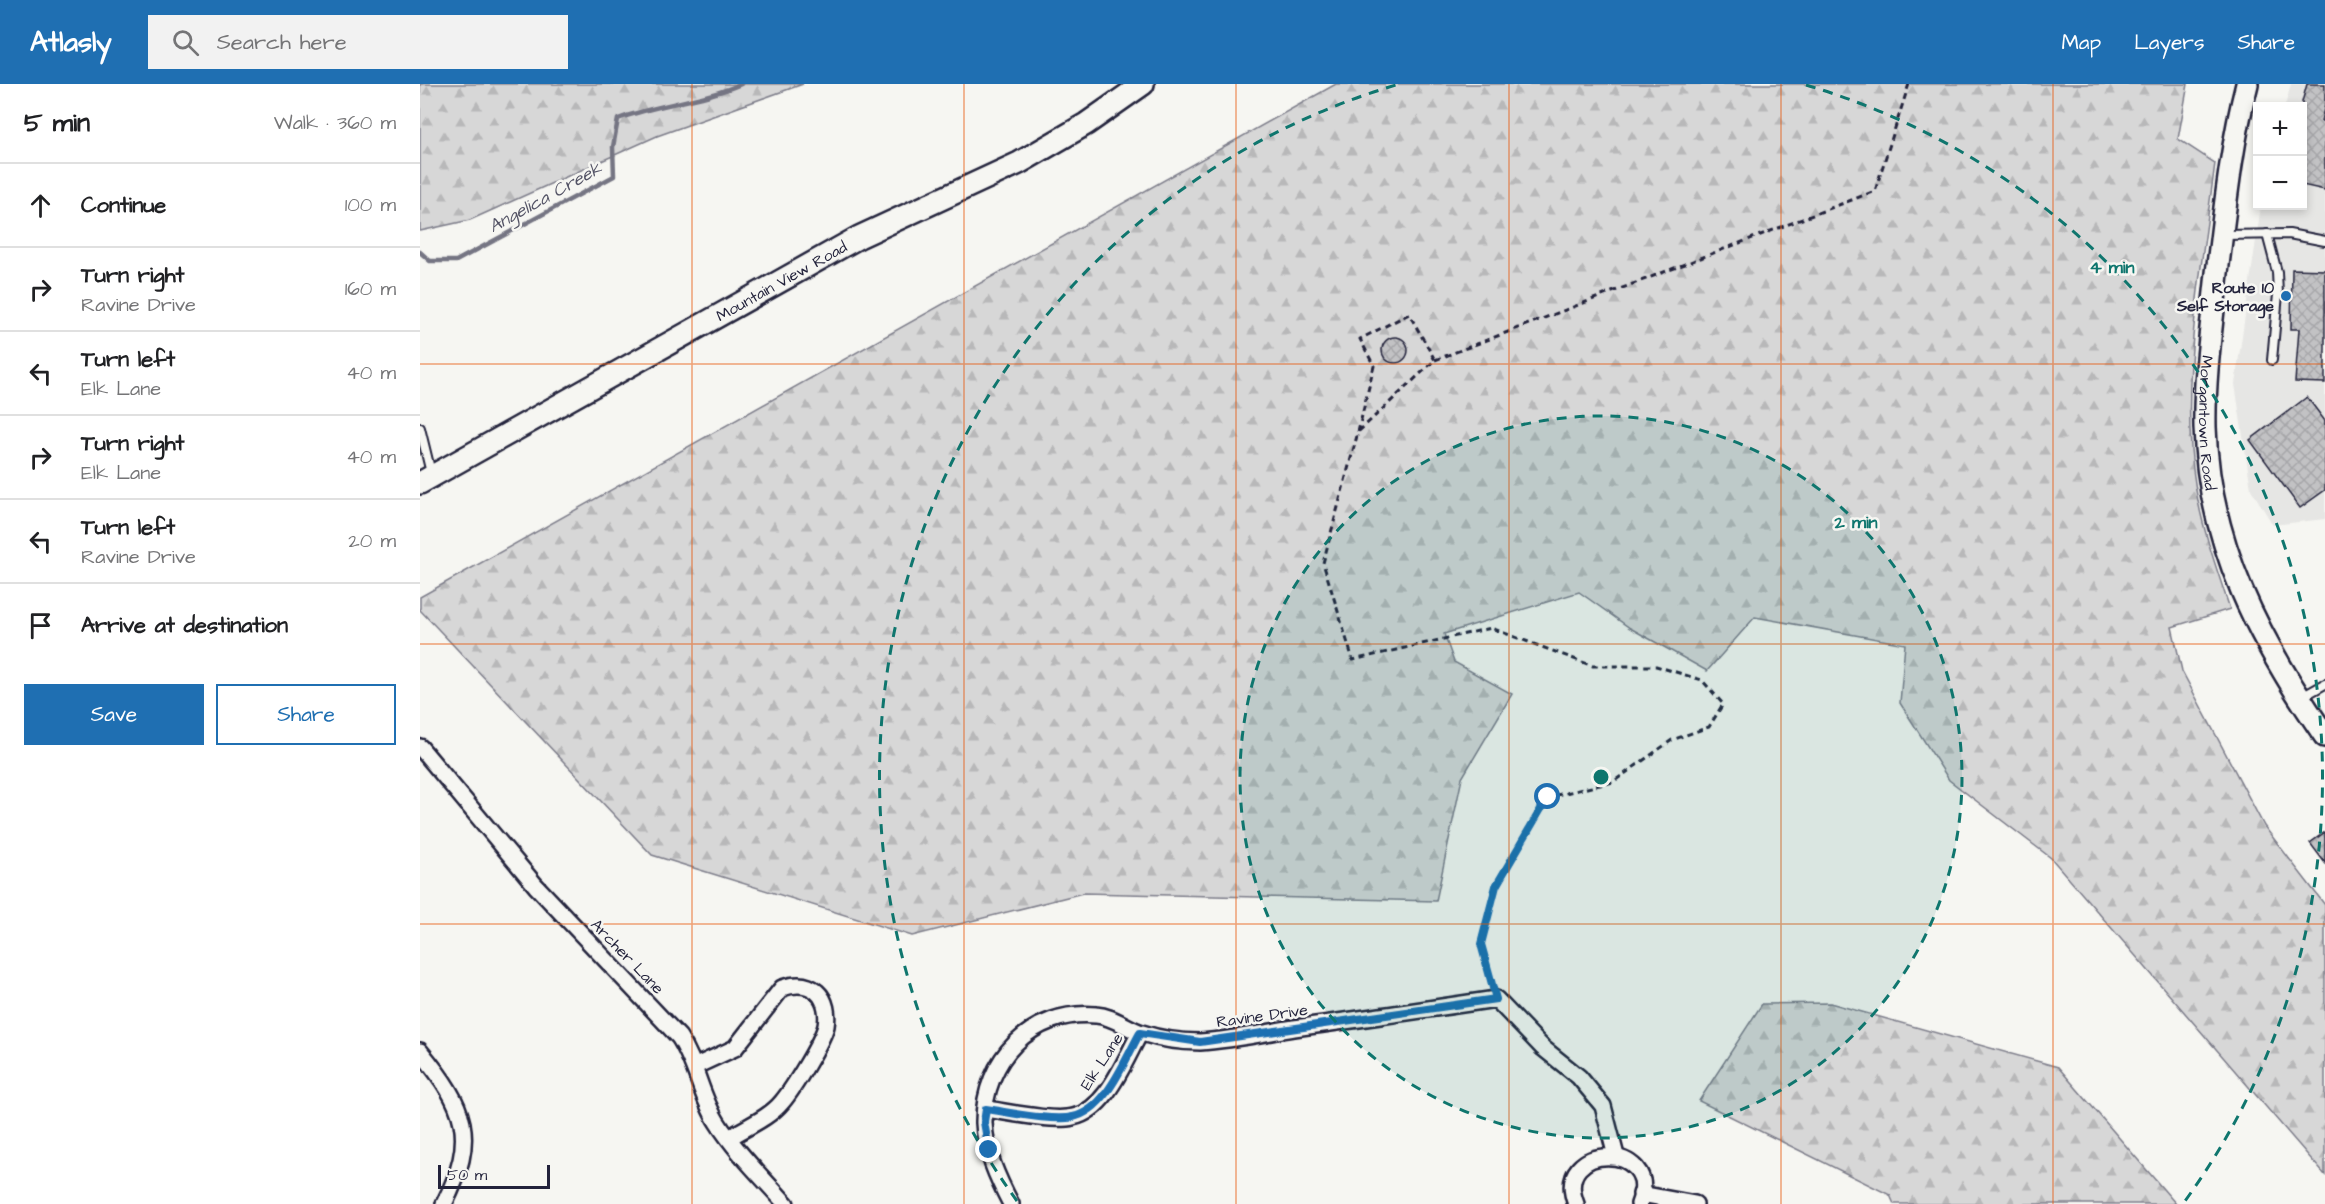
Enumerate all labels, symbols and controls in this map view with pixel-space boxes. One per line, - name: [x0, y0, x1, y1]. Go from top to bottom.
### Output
- search box: [148, 15, 568, 69]
- text: Atlasly: [30, 23, 112, 62]
- icon: search: [169, 26, 202, 59]
- text: Search here: [217, 27, 347, 58]
- text: Map: [2061, 28, 2101, 57]
- text: Layers: [2134, 28, 2204, 57]
- text: Share: [2237, 28, 2295, 57]
- map controls: [2253, 102, 2307, 210]
- button: +: [2253, 102, 2307, 156]
- text: 5 min: [24, 105, 90, 141]
- text: Walk · 360 m: [274, 109, 396, 137]
- water label: Angelica Creek: [484, 155, 608, 240]
- button: −: [2253, 156, 2307, 210]
- icon: ahead: [24, 189, 57, 222]
- text: Continue: [81, 190, 166, 221]
- text: 100 m: [345, 191, 396, 219]
- street label: Mountain View Road: [712, 236, 851, 327]
- text: 4 min: [2089, 255, 2135, 280]
- text: Turn right: [81, 260, 184, 291]
- icon: right: [24, 273, 57, 306]
- text: 160 m: [345, 275, 396, 303]
- place label: Route 10 Self Storage: [2176, 277, 2274, 319]
- marker: Route 10 Self Storage: [2279, 289, 2293, 303]
- text: Ravine Drive: [81, 291, 196, 319]
- text: Turn left: [81, 344, 175, 375]
- street label: Morgantown Road: [2192, 354, 2221, 492]
- icon: left: [24, 357, 57, 390]
- text: 40 m: [346, 359, 396, 387]
- text: Elk Lane: [81, 375, 161, 403]
- text: Turn right: [81, 428, 184, 459]
- icon: right: [24, 441, 57, 474]
- text: 40 m: [346, 443, 396, 471]
- text: Elk Lane: [81, 459, 161, 487]
- text: 2 min: [1833, 510, 1878, 535]
- text: Turn left: [81, 512, 175, 543]
- icon: left: [24, 525, 57, 558]
- text: 20 m: [348, 527, 396, 555]
- text: Ravine Drive: [81, 543, 196, 571]
- icon: arrive: [24, 609, 57, 642]
- text: Arrive at destination: [81, 610, 288, 641]
- button: Save: [24, 684, 204, 745]
- button: Share: [216, 684, 396, 745]
- centre of rings: [1591, 767, 1611, 787]
- route start: [1534, 783, 1560, 809]
- street label: Archer Lane: [586, 914, 669, 999]
- street label: Ravine Drive: [1215, 999, 1310, 1033]
- street label: Elk Lane: [1075, 1028, 1129, 1094]
- route end: [975, 1136, 1001, 1162]
- scale bar: [438, 1162, 550, 1190]
- text: 50 m: [447, 1164, 487, 1186]

